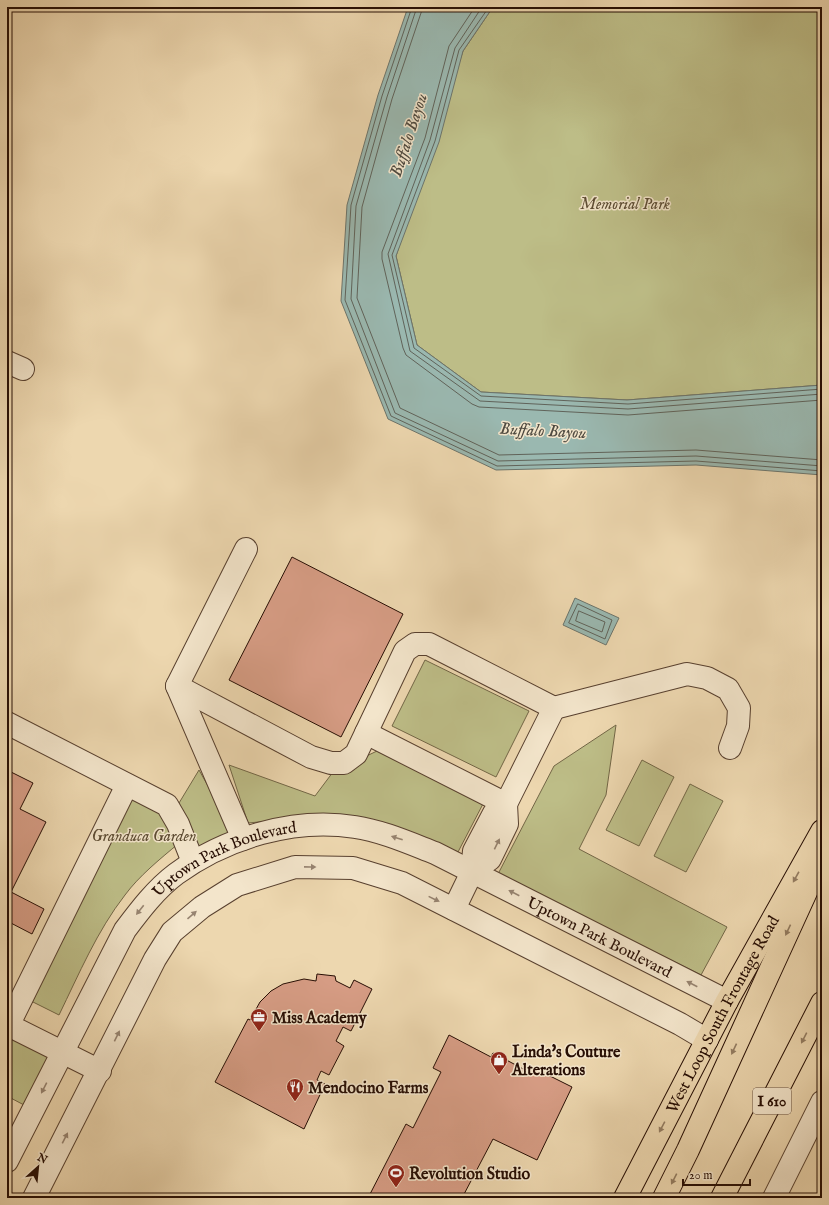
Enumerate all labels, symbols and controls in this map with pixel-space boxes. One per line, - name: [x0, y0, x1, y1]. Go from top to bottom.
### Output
- water label: Buffalo Bayou: [386, 91, 433, 180]
- park label: Memorial Park: [580, 195, 671, 215]
- water label: Buffalo Bayou: [499, 419, 587, 444]
- street label: Uptown Park Boulevard: [149, 818, 298, 902]
- park label: Granduca Garden: [92, 827, 196, 847]
- one-way arrow: [390, 835, 402, 841]
- one-way arrow: [494, 838, 500, 850]
- one-way arrow: [304, 864, 317, 870]
- one-way arrow: [793, 871, 800, 883]
- one-way arrow: [508, 890, 520, 897]
- street label: Uptown Park Boulevard: [523, 893, 675, 984]
- one-way arrow: [429, 896, 440, 902]
- one-way arrow: [136, 905, 144, 916]
- one-way arrow: [187, 911, 198, 920]
- street label: West Loop South Frontage Road: [663, 912, 785, 1117]
- one-way arrow: [785, 925, 791, 936]
- one-way arrow: [687, 981, 698, 987]
- office icon: Miss Academy: [249, 1007, 269, 1032]
- place label: Miss Academy: [272, 1009, 368, 1029]
- one-way arrow: [114, 1030, 120, 1042]
- one-way arrow: [801, 1032, 807, 1044]
- place label: Linda's Couture Alterations: [511, 1043, 621, 1081]
- one-way arrow: [731, 1043, 737, 1055]
- shop icon: Linda's Couture Alterations: [489, 1050, 509, 1075]
- restaurant icon: Mendocino Farms: [285, 1077, 305, 1102]
- place label: Mendocino Farms: [308, 1079, 429, 1099]
- one-way arrow: [41, 1082, 48, 1093]
- road number: I 610: [753, 1088, 791, 1114]
- one-way arrow: [658, 1121, 665, 1133]
- one-way arrow: [62, 1133, 68, 1144]
- north arrow: [18, 1147, 58, 1187]
- text: N: [34, 1150, 50, 1168]
- scale bar: [683, 1161, 750, 1187]
- sports icon: Revolution Studio: [386, 1163, 406, 1188]
- place label: Revolution Studio: [409, 1165, 531, 1185]
- text: 20 m: [689, 1168, 712, 1183]
- one-way arrow: [671, 1173, 677, 1185]

